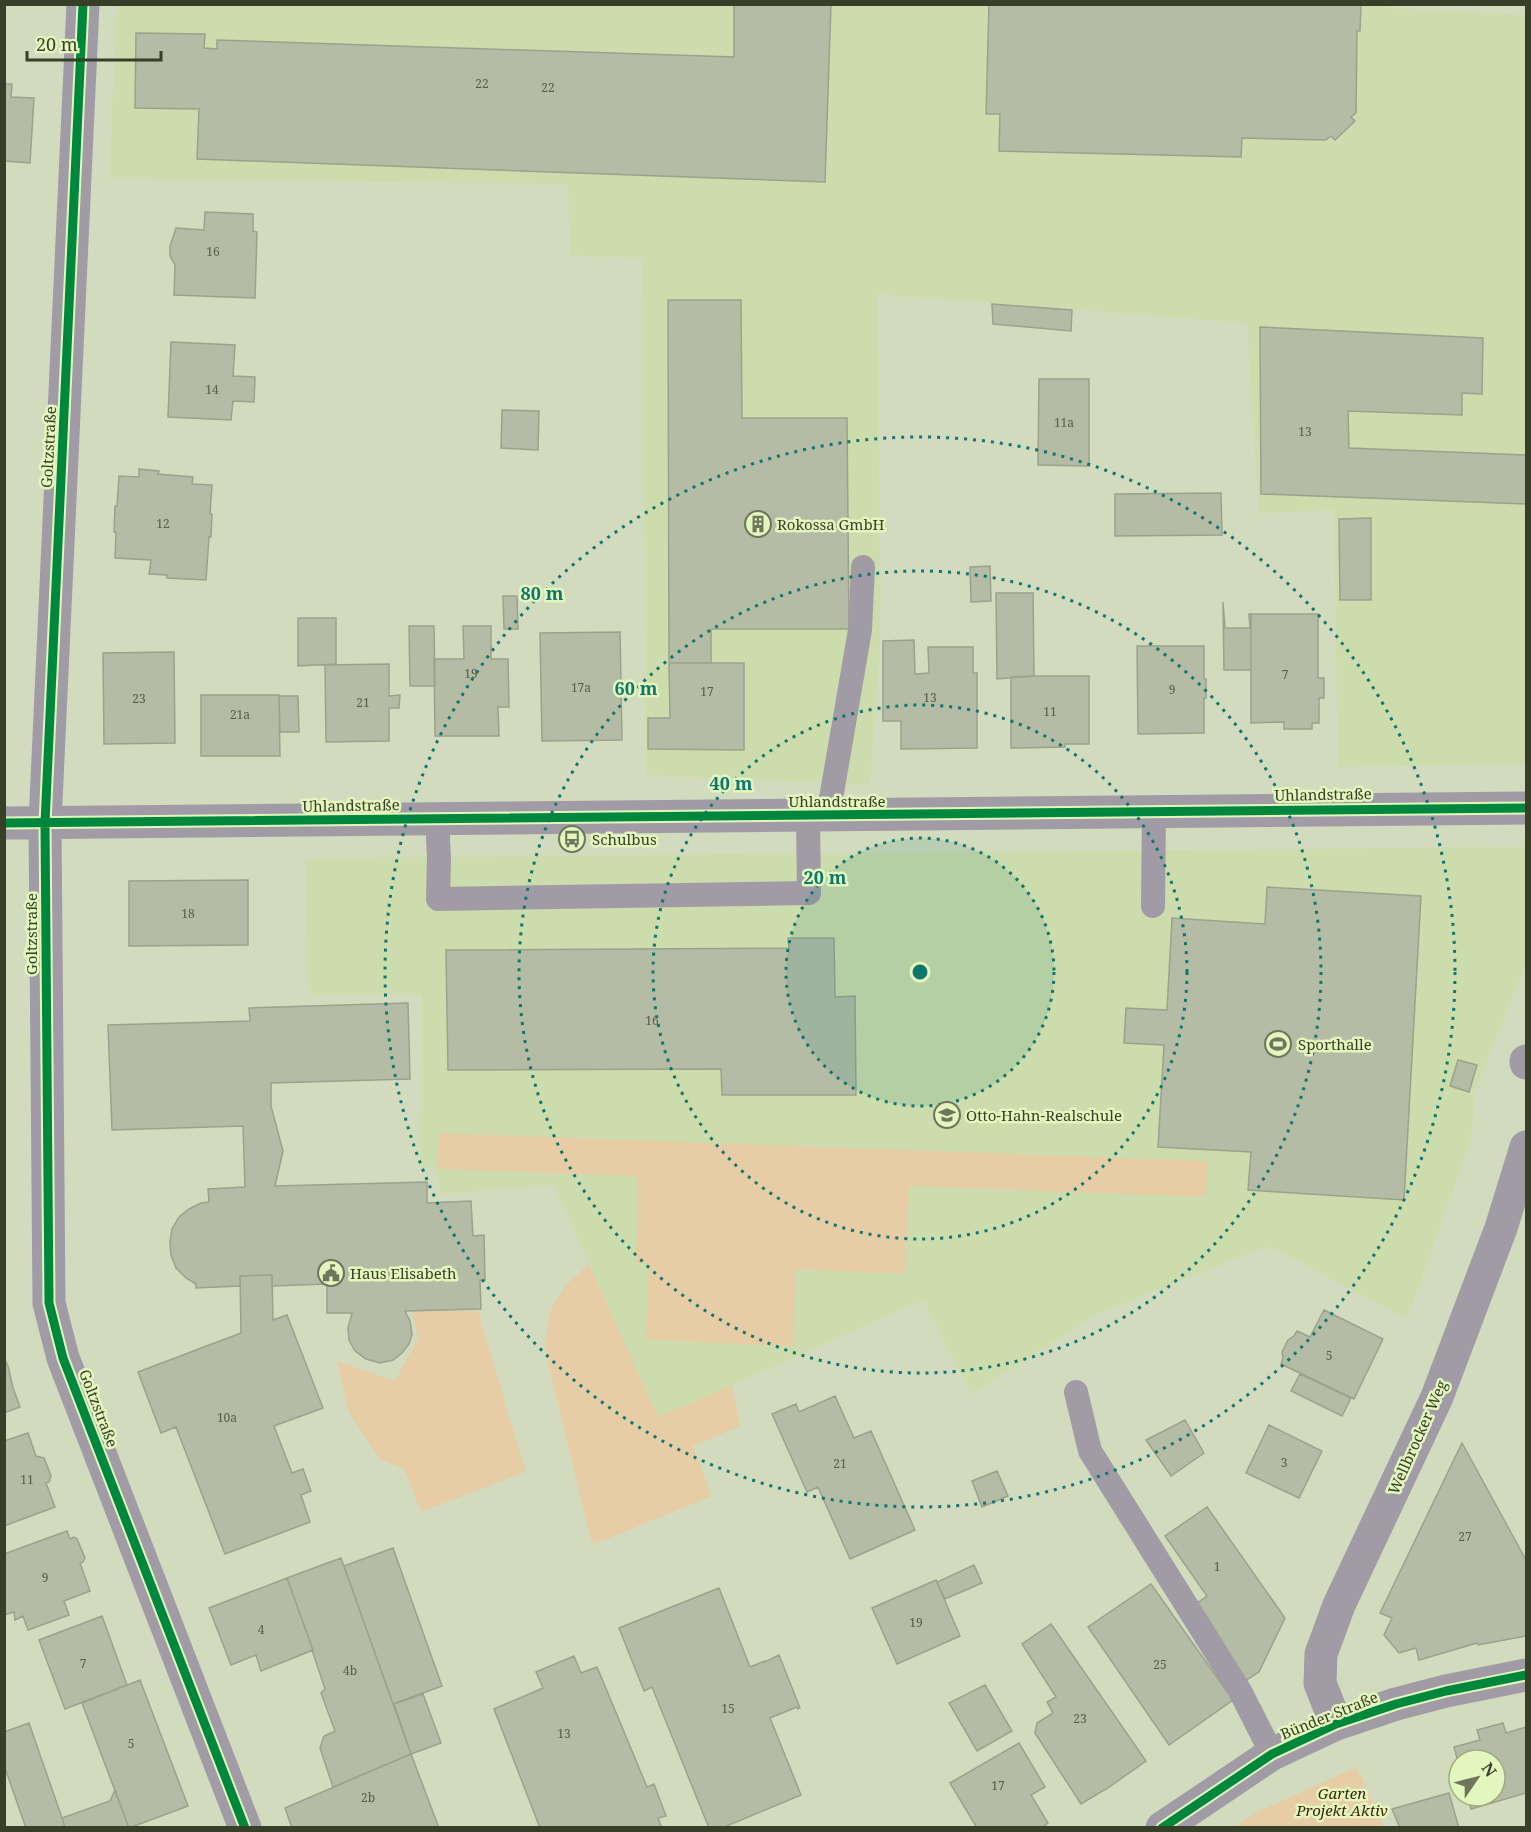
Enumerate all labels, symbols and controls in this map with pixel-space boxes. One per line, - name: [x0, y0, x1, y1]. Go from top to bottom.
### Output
- scale bar: [27, 24, 160, 62]
- text: 20 m: [36, 32, 78, 56]
- house number: 22: [475, 75, 489, 92]
- house number: 22: [541, 79, 555, 96]
- house number: 16: [206, 243, 220, 260]
- house number: 14: [205, 381, 219, 398]
- street label: Goltzstraße: [36, 406, 60, 488]
- house number: 11a: [1054, 414, 1074, 431]
- house number: 13: [1298, 423, 1312, 440]
- building icon: Rokossa GmbH: [743, 509, 773, 539]
- place label: Rokossa GmbH: [777, 514, 885, 534]
- house number: 12: [156, 515, 170, 532]
- text: 80 m: [521, 581, 564, 605]
- house number: 19: [464, 665, 478, 682]
- house number: 7: [1282, 666, 1289, 683]
- text: 60 m: [615, 676, 658, 700]
- house number: 17a: [571, 679, 591, 696]
- house number: 9: [1169, 681, 1175, 698]
- house number: 17: [700, 683, 714, 700]
- house number: 13: [923, 689, 937, 706]
- house number: 23: [132, 690, 146, 707]
- house number: 21: [356, 694, 370, 711]
- house number: 11: [1043, 703, 1057, 720]
- house number: 21a: [230, 706, 250, 723]
- text: 40 m: [710, 771, 753, 795]
- street label: Uhlandstraße: [1274, 783, 1372, 805]
- street label: Uhlandstraße: [788, 791, 886, 811]
- street label: Uhlandstraße: [302, 794, 400, 816]
- bus stop icon: Schulbus: [557, 824, 587, 854]
- place label: Schulbus: [592, 829, 657, 849]
- text: 20 m: [804, 865, 847, 889]
- street label: Goltzstraße: [21, 893, 41, 975]
- house number: 18: [181, 905, 195, 922]
- centre of rings: [910, 962, 930, 982]
- house number: 16: [645, 1012, 659, 1029]
- sports icon: Sporthalle: [1263, 1029, 1293, 1059]
- place label: Sporthalle: [1298, 1034, 1372, 1054]
- school or university icon: Otto-Hahn-Realschule: [932, 1100, 962, 1130]
- place label: Otto-Hahn-Realschule: [966, 1105, 1122, 1125]
- public building icon: Haus Elisabeth: [316, 1258, 346, 1288]
- place label: Haus Elisabeth: [350, 1263, 457, 1283]
- house number: 5: [1326, 1347, 1332, 1364]
- street label: Goltzstraße: [75, 1366, 123, 1450]
- street label: Wellbrocker Weg: [1383, 1377, 1451, 1497]
- house number: 10a: [217, 1409, 237, 1426]
- house number: 3: [1281, 1454, 1288, 1471]
- house number: 21: [833, 1455, 847, 1472]
- house number: 11: [20, 1471, 34, 1488]
- house number: 27: [1458, 1528, 1472, 1545]
- house number: 1: [1214, 1558, 1220, 1575]
- house number: 9: [42, 1569, 48, 1586]
- house number: 19: [909, 1614, 923, 1631]
- house number: 4: [258, 1621, 265, 1638]
- house number: 7: [80, 1655, 87, 1672]
- house number: 25: [1153, 1656, 1167, 1673]
- house number: 4b: [343, 1662, 357, 1679]
- street label: Bünder Straße: [1277, 1686, 1381, 1744]
- house number: 15: [721, 1700, 735, 1717]
- house number: 23: [1073, 1710, 1087, 1727]
- house number: 13: [557, 1725, 571, 1742]
- house number: 5: [128, 1735, 134, 1752]
- north arrow: [1447, 1748, 1507, 1808]
- text: N: [1477, 1758, 1502, 1781]
- house number: 17: [991, 1777, 1005, 1794]
- park label: Garten Projekt Aktiv: [1295, 1783, 1388, 1820]
- house number: 2b: [361, 1789, 375, 1806]

